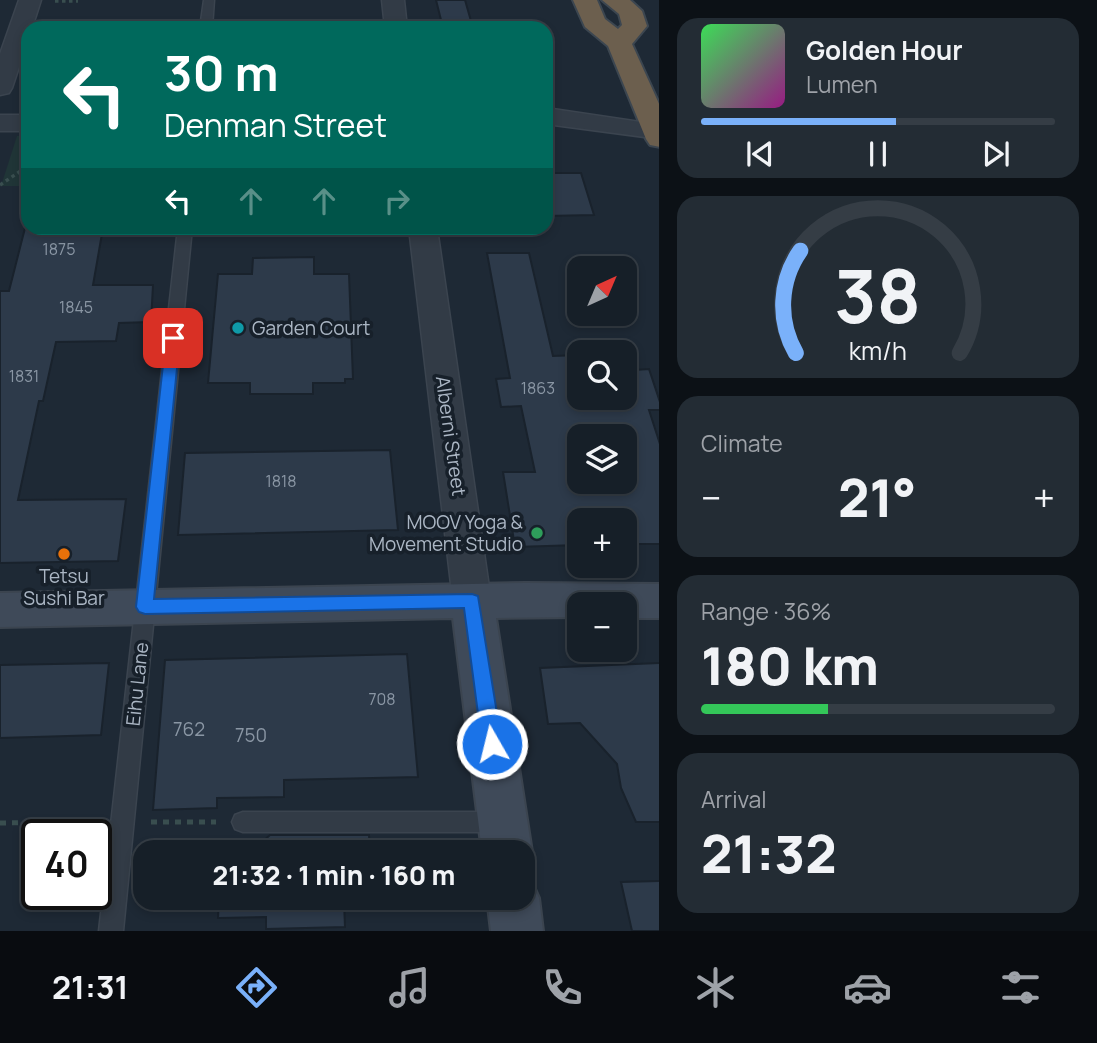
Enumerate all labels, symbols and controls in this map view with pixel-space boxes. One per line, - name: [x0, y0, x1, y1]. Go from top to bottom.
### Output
- text: Golden Hour: [806, 32, 963, 68]
- text: 30 m: [164, 39, 279, 106]
- icon: left: [49, 49, 140, 140]
- text: Lumen: [806, 68, 878, 100]
- text: Denman Street: [164, 103, 387, 147]
- icon: previous: [741, 135, 779, 173]
- icon: pause: [859, 135, 897, 173]
- icon: next: [977, 135, 1015, 173]
- icon: left: [159, 182, 197, 220]
- icon: ahead: [232, 182, 270, 220]
- icon: ahead: [305, 182, 343, 220]
- icon: right: [378, 182, 416, 220]
- house number: 1875: [43, 238, 75, 260]
- text: 38: [835, 246, 921, 346]
- north arrow: [567, 256, 637, 326]
- map controls: [567, 256, 637, 662]
- house number: 1845: [59, 296, 93, 318]
- pin: [143, 308, 203, 368]
- place label: Garden Court: [252, 315, 370, 341]
- icon: arrive: [154, 319, 192, 357]
- marker: Garden Court: [230, 320, 246, 336]
- text: km/h: [849, 333, 907, 368]
- button: search: [567, 340, 637, 410]
- house number: 1831: [9, 365, 39, 387]
- street label: Alberni Street: [430, 374, 472, 498]
- house number: 1863: [521, 377, 555, 399]
- button: layers: [567, 424, 637, 494]
- text: Climate: [701, 427, 783, 459]
- text: 21°: [838, 462, 917, 533]
- house number: 1818: [265, 470, 297, 492]
- text: −: [701, 471, 722, 523]
- text: +: [1033, 471, 1055, 523]
- button: +: [567, 508, 637, 578]
- place label: MOOV Yoga & Movement Studio: [369, 509, 524, 557]
- marker: MOOV Yoga & Movement Studio: [529, 525, 545, 541]
- marker: Tetsu Sushi Bar: [56, 546, 72, 562]
- place label: Tetsu Sushi Bar: [23, 563, 105, 611]
- button: −: [567, 592, 637, 662]
- text: Range · 36%: [701, 595, 831, 627]
- text: 180 km: [701, 630, 879, 701]
- street label: Eihu Lane: [120, 641, 154, 727]
- house number: 708: [368, 688, 396, 710]
- position arrow: [455, 707, 529, 781]
- house number: 762: [173, 716, 205, 742]
- house number: 750: [235, 722, 267, 748]
- text: Arrival: [701, 783, 767, 815]
- text: 21:32: [701, 818, 837, 889]
- speed limit sign: 40: [21, 819, 112, 910]
- text: 21:32 · 1 min · 160 m: [213, 857, 455, 893]
- icon: directions: [232, 963, 281, 1012]
- icon: music: [385, 963, 434, 1012]
- icon: phone: [538, 963, 587, 1012]
- icon: climate: [691, 963, 740, 1012]
- icon: car: [843, 963, 892, 1012]
- icon: filters: [996, 963, 1045, 1012]
- text: 21:31: [52, 965, 129, 1009]

